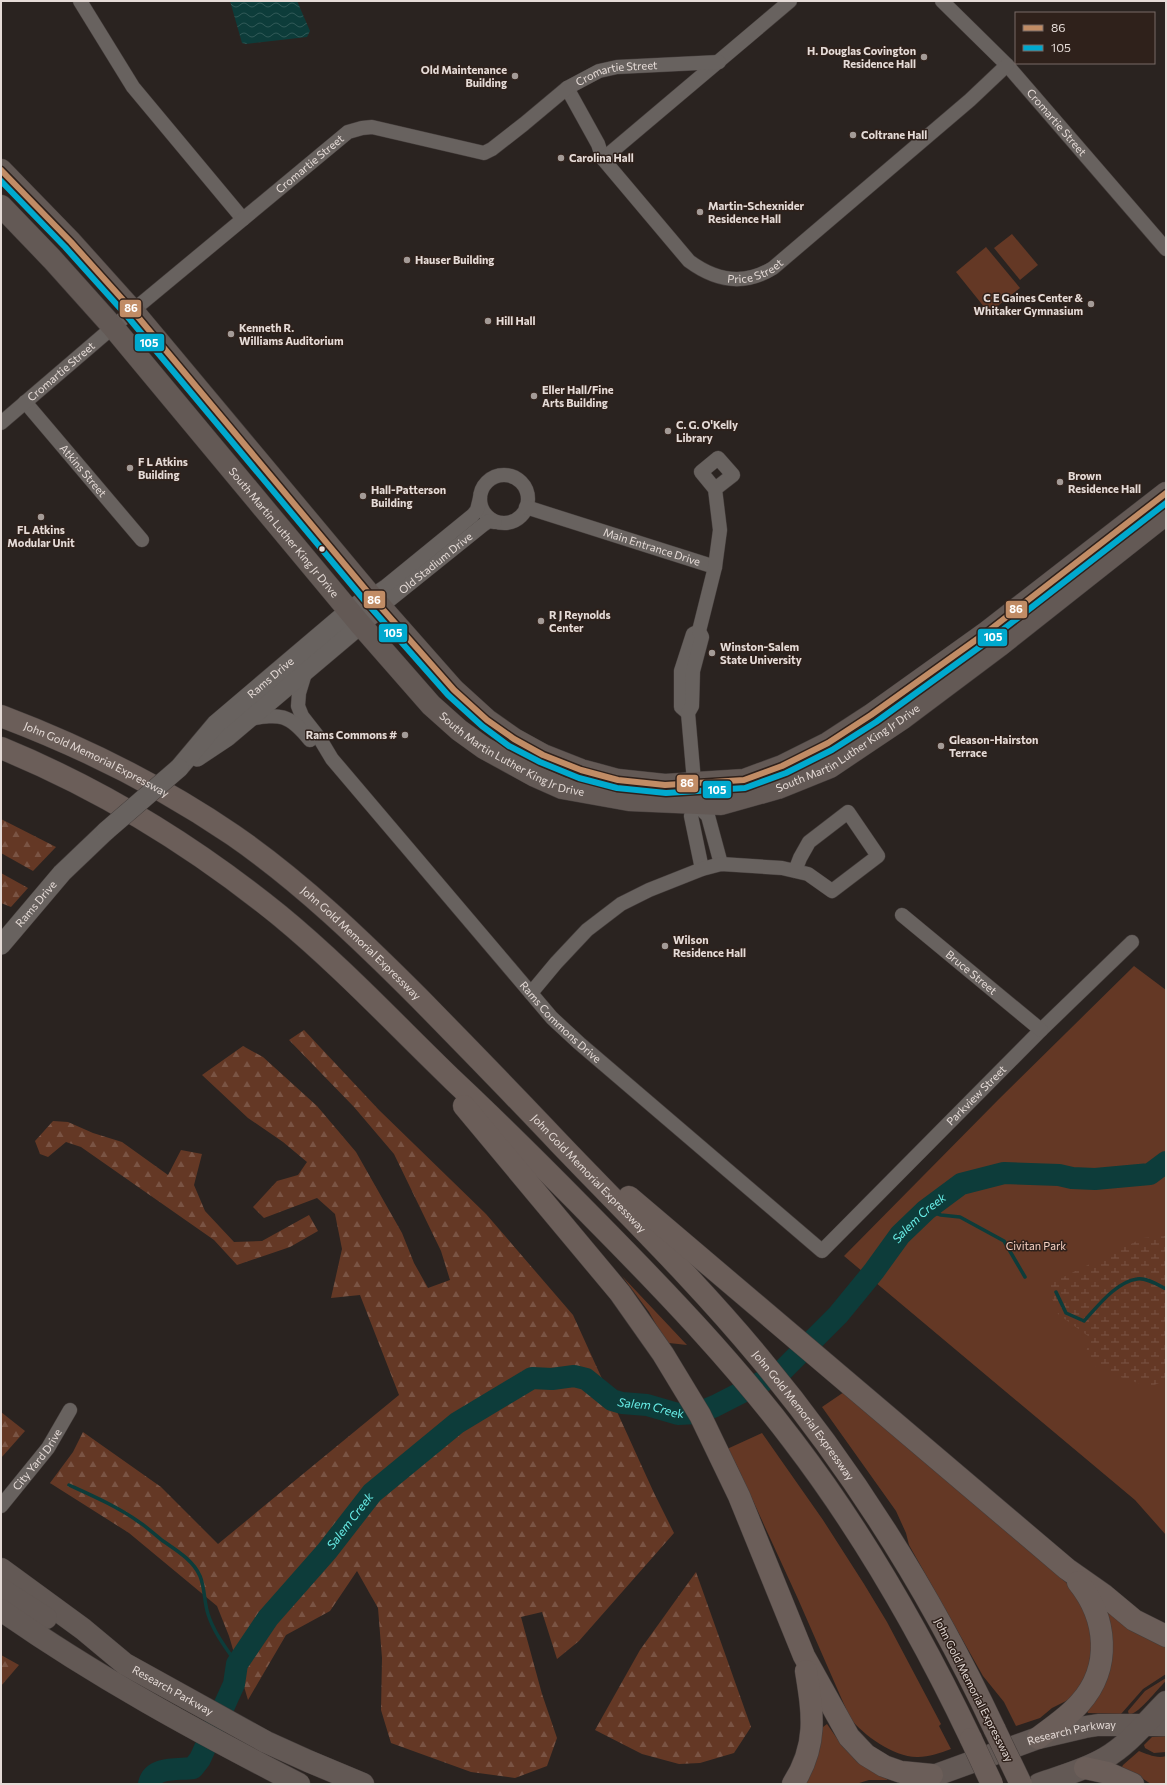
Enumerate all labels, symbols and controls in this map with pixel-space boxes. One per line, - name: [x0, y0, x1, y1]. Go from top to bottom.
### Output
- legend: [1015, 12, 1155, 64]
- text: 86: [1051, 20, 1066, 34]
- text: 105: [1051, 40, 1071, 54]
- place label: H. Douglas Covington Residence Hall: [807, 44, 916, 70]
- marker: H. Douglas Covington Residence Hall: [919, 52, 929, 62]
- street label: Cromartie Street: [573, 58, 658, 88]
- place label: Old Maintenance Building: [421, 63, 507, 89]
- marker: Old Maintenance Building: [510, 71, 520, 81]
- street label: Cromartie Street: [1024, 86, 1090, 159]
- place label: Coltrane Hall: [861, 128, 927, 141]
- marker: Coltrane Hall: [848, 130, 858, 140]
- street label: Cromartie Street: [273, 131, 346, 195]
- place label: Carolina Hall: [569, 151, 634, 164]
- marker: Carolina Hall: [556, 153, 566, 163]
- place label: Martin-Schexnider Residence Hall: [708, 199, 805, 225]
- marker: Martin-Schexnider Residence Hall: [695, 207, 705, 217]
- place label: Hauser Building: [415, 253, 494, 266]
- marker: Hauser Building: [402, 255, 412, 265]
- street label: Price Street: [727, 255, 785, 285]
- place label: C E Gaines Center & Whitaker Gymnasium: [974, 291, 1084, 317]
- line badge: 86: [119, 299, 142, 318]
- marker: C E Gaines Center & Whitaker Gymnasium: [1086, 299, 1096, 309]
- text: 86: [124, 301, 138, 314]
- place label: Hill Hall: [496, 314, 535, 327]
- marker: Hill Hall: [483, 316, 493, 326]
- place label: Kenneth R. Williams Auditorium: [239, 321, 344, 347]
- marker: Kenneth R. Williams Auditorium: [226, 329, 236, 339]
- line badge: 105: [134, 333, 165, 352]
- text: 105: [140, 336, 158, 349]
- street label: Cromartie Street: [24, 338, 97, 404]
- place label: Eller Hall/Fine Arts Building: [542, 383, 614, 409]
- marker: Eller Hall/Fine Arts Building: [529, 391, 539, 401]
- place label: C. G. O'Kelly Library: [676, 418, 738, 444]
- marker: C. G. O'Kelly Library: [663, 426, 673, 436]
- street label: Atkins Street: [58, 441, 110, 500]
- place label: F L Atkins Building: [138, 455, 188, 481]
- marker: F L Atkins Building: [125, 463, 135, 473]
- street label: South Martin Luther King Jr Drive: [226, 464, 342, 600]
- place label: Brown Residence Hall: [1068, 469, 1141, 495]
- marker: Brown Residence Hall: [1055, 477, 1065, 487]
- place label: Hall-Patterson Building: [371, 483, 446, 509]
- marker: Hall-Patterson Building: [358, 491, 368, 501]
- marker: FL Atkins Modular Unit: [36, 512, 46, 522]
- place label: FL Atkins Modular Unit: [7, 523, 75, 549]
- street label: Main Entrance Drive: [602, 525, 702, 568]
- street label: Old Stadium Drive: [396, 529, 475, 596]
- unlabelled marker: [317, 544, 327, 554]
- line badge: 86: [363, 590, 386, 609]
- text: 86: [367, 593, 381, 606]
- line badge: 86: [1005, 600, 1028, 619]
- text: 86: [1009, 602, 1023, 615]
- place label: R J Reynolds Center: [549, 608, 611, 634]
- marker: R J Reynolds Center: [536, 616, 546, 626]
- line badge: 105: [378, 623, 408, 643]
- text: 105: [384, 626, 402, 639]
- line badge: 105: [977, 628, 1008, 647]
- text: 105: [984, 630, 1002, 643]
- place label: Winston-Salem State University: [720, 640, 802, 666]
- marker: Winston-Salem State University: [707, 648, 717, 658]
- street label: Rams Drive: [244, 654, 296, 701]
- street label: South Martin Luther King Jr Drive: [774, 701, 922, 794]
- street label: South Martin Luther King Jr Drive: [437, 709, 586, 798]
- street label: John Gold Memorial Expressway: [22, 719, 172, 800]
- place label: Rams Commons #: [306, 728, 397, 741]
- marker: Rams Commons #: [400, 730, 410, 740]
- place label: Gleason-Hairston Terrace: [949, 733, 1038, 759]
- marker: Gleason-Hairston Terrace: [936, 741, 946, 751]
- line badge: 86: [676, 774, 699, 793]
- text: 86: [680, 776, 694, 789]
- line badge: 105: [702, 780, 732, 799]
- text: 105: [708, 783, 726, 796]
- street label: Rams Drive: [12, 878, 59, 929]
- street label: John Gold Memorial Expressway: [298, 883, 424, 1002]
- place label: Wilson Residence Hall: [673, 933, 746, 959]
- marker: Wilson Residence Hall: [660, 941, 670, 951]
- street label: Bruce Street: [944, 947, 1000, 997]
- street label: Rams Commons Drive: [518, 978, 604, 1065]
- street label: Parkview Street: [943, 1062, 1009, 1128]
- street label: John Gold Memorial Expressway: [528, 1111, 649, 1235]
- water label: Salem Creek: [889, 1189, 949, 1245]
- park label: Civitan Park: [1006, 1239, 1066, 1252]
- street label: John Gold Memorial Expressway: [750, 1348, 858, 1483]
- water label: Salem Creek: [616, 1394, 685, 1420]
- street label: City Yard Drive: [9, 1426, 64, 1493]
- water label: Salem Creek: [323, 1489, 376, 1551]
- street label: John Gold Memorial Expressway: [932, 1616, 1017, 1765]
- street label: Research Parkway: [130, 1662, 216, 1718]
- street label: Research Parkway: [1025, 1718, 1116, 1747]

